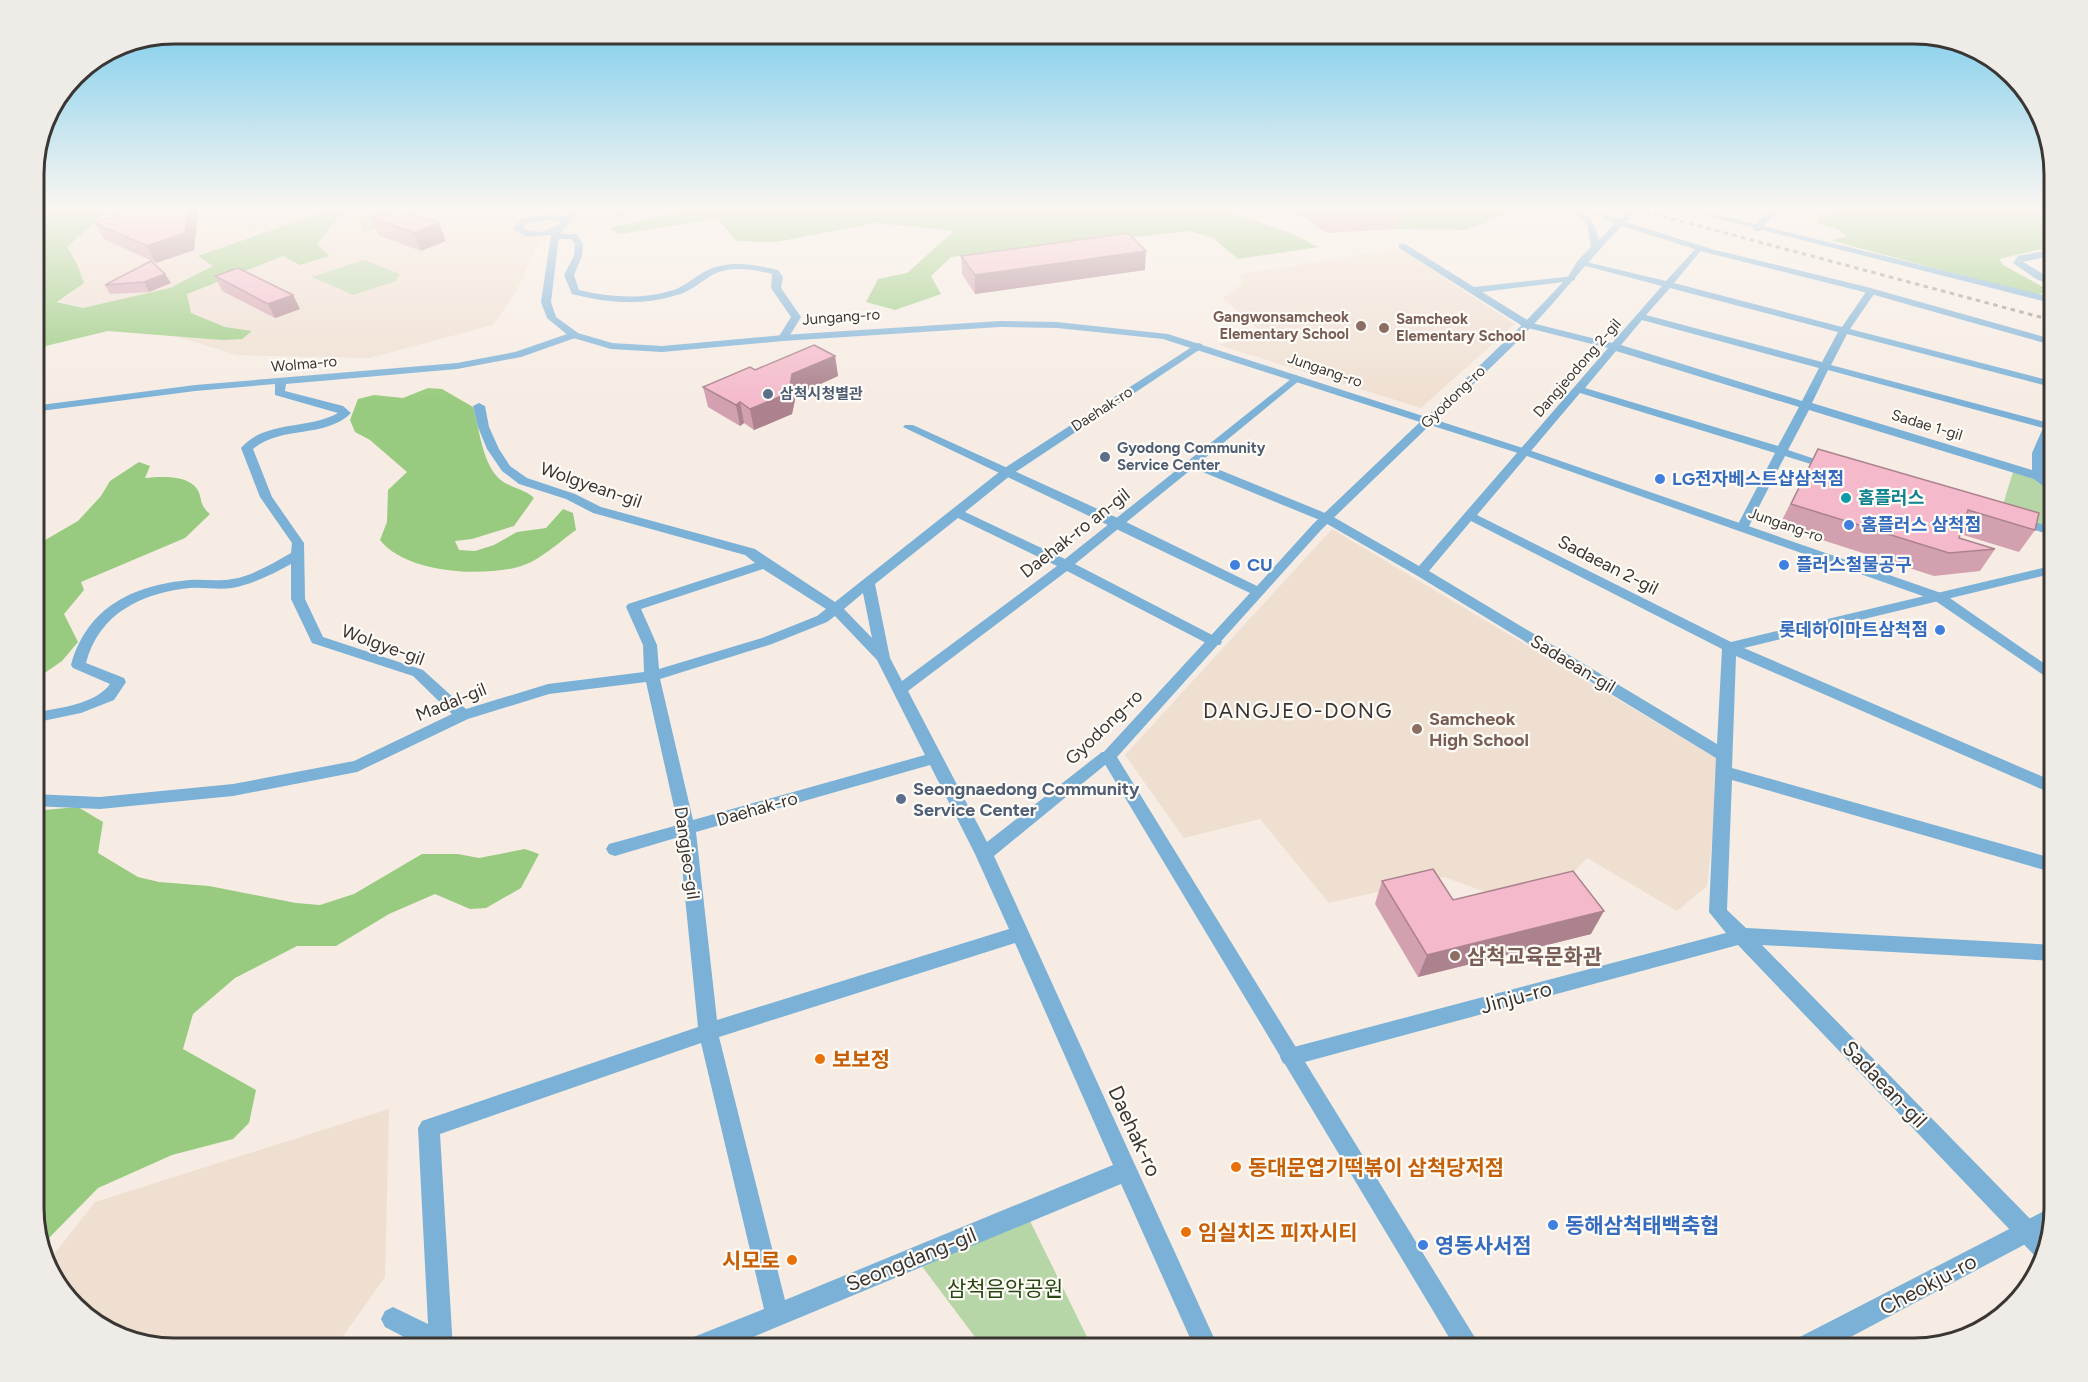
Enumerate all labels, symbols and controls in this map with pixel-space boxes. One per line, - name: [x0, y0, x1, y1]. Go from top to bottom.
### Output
- street label: Jungang-ro: [801, 305, 881, 329]
- place label: Gangwonsamcheok Elementary School: [1213, 308, 1349, 343]
- place label: Samcheok Elementary School: [1396, 310, 1526, 345]
- street label: Dangjeodong 2-gil: [1529, 315, 1625, 421]
- marker: Gangwonsamcheok Elementary School: [1354, 319, 1368, 333]
- marker: Samcheok Elementary School: [1377, 321, 1391, 335]
- street label: Jungang-ro: [1285, 349, 1365, 391]
- street label: Wolma-ro: [270, 352, 338, 376]
- street label: Gyodong-ro: [1417, 362, 1489, 432]
- street label: Daehak-ro: [1068, 382, 1136, 435]
- place label: 삼척시청별관: [780, 385, 863, 403]
- marker: 삼척시청별관: [761, 387, 775, 401]
- street label: Sadae 1-gil: [1889, 406, 1965, 444]
- place label: Gyodong Community Service Center: [1117, 439, 1266, 474]
- marker: Gyodong Community Service Center: [1098, 450, 1112, 464]
- street label: Wolgyean-gil: [537, 457, 645, 513]
- place label: LG전자베스트샵삼척점: [1672, 468, 1844, 490]
- marker: LG전자베스트샵삼척점: [1653, 472, 1667, 486]
- street label: Daehak-ro an-gil: [1016, 483, 1134, 583]
- place label: 홈플러스: [1858, 487, 1924, 509]
- marker: 홈플러스: [1839, 491, 1853, 505]
- street label: Jungang-ro: [1746, 504, 1826, 546]
- place label: 홈플러스 삼척점: [1861, 514, 1981, 536]
- marker: 홈플러스 삼척점: [1842, 518, 1856, 532]
- street label: Sadaean 2-gil: [1554, 530, 1662, 600]
- place label: CU: [1247, 554, 1273, 576]
- place label: 플러스철물공구: [1796, 554, 1912, 576]
- marker: CU: [1228, 558, 1242, 572]
- marker: 플러스철물공구: [1777, 558, 1791, 572]
- place label: 롯데하이마트삼척점: [1779, 619, 1928, 641]
- street label: Wolgye-gil: [338, 620, 428, 670]
- marker: 롯데하이마트삼척점: [1933, 623, 1947, 637]
- street label: Sadaean-gil: [1527, 630, 1619, 698]
- street label: Madal-gil: [412, 678, 490, 726]
- street label: Gyodong-ro: [1061, 685, 1147, 769]
- district label: DANGJEO-DONG: [1203, 698, 1393, 723]
- place label: Samcheok High School: [1429, 708, 1529, 751]
- marker: Samcheok High School: [1410, 722, 1424, 736]
- place label: Seongnaedong Community Service Center: [913, 778, 1140, 821]
- street label: Daehak-ro: [714, 787, 800, 831]
- marker: Seongnaedong Community Service Center: [894, 792, 908, 806]
- street label: Dangjeo-gil: [670, 805, 704, 901]
- place label: 삼척교육문화관: [1467, 944, 1602, 969]
- marker: 삼척교육문화관: [1448, 949, 1462, 963]
- street label: Jinju-ro: [1478, 976, 1554, 1018]
- street label: Sadaean-gil: [1837, 1035, 1933, 1133]
- place label: 보보정: [832, 1047, 890, 1072]
- marker: 보보정: [813, 1052, 827, 1066]
- street label: Daehak-ro: [1103, 1082, 1167, 1180]
- place label: 동대문엽기떡볶이 삼척당저점: [1248, 1155, 1504, 1180]
- marker: 동대문엽기떡볶이 삼척당저점: [1229, 1160, 1243, 1174]
- place label: 동해삼척태백축협: [1565, 1213, 1720, 1238]
- marker: 동해삼척태백축협: [1546, 1218, 1560, 1232]
- place label: 임실치즈 피자시티: [1198, 1220, 1358, 1245]
- street label: Seongdang-gil: [842, 1222, 980, 1296]
- marker: 임실치즈 피자시티: [1179, 1225, 1193, 1239]
- place label: 영동사서점: [1435, 1233, 1532, 1258]
- marker: 영동사서점: [1416, 1238, 1430, 1252]
- place label: 시모로: [722, 1248, 780, 1273]
- street label: Cheokju-ro: [1875, 1248, 1981, 1320]
- marker: 시모로: [785, 1253, 799, 1267]
- park label: 삼척음악공원: [947, 1276, 1063, 1301]

